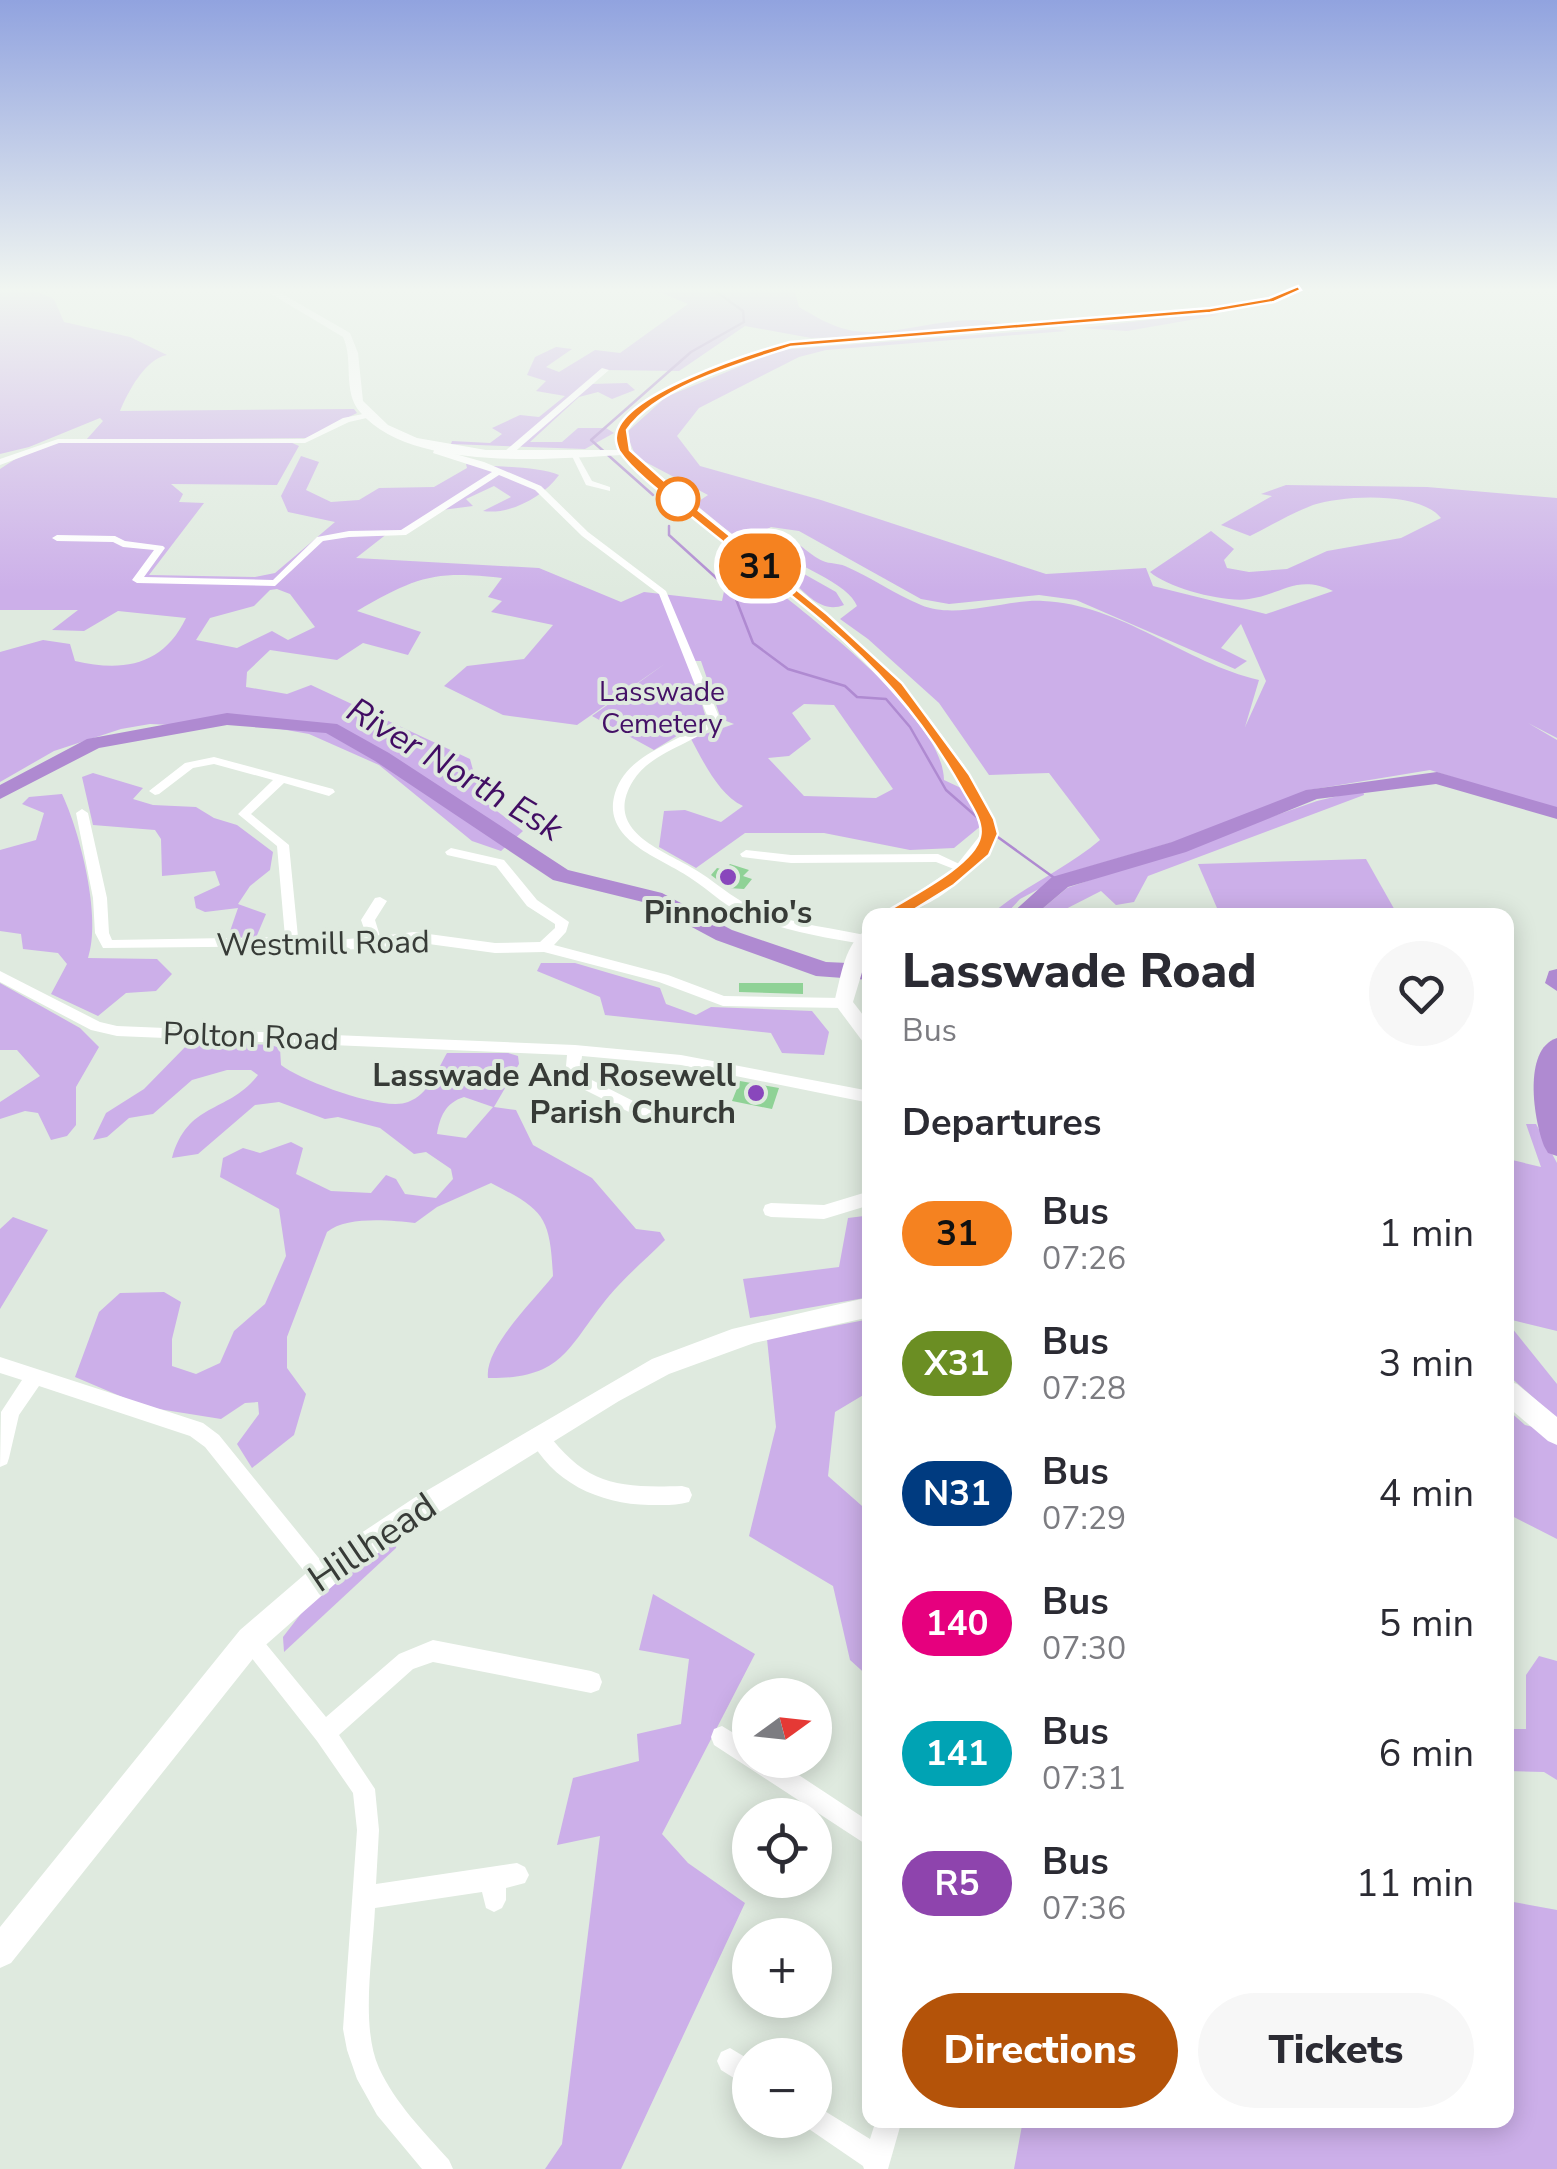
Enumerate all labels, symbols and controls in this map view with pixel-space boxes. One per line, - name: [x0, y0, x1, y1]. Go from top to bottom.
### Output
- unlabelled marker: [657, 478, 699, 520]
- line badge: 31: [715, 534, 805, 598]
- text: 31: [739, 543, 781, 590]
- park label: Lasswade Cemetery: [599, 673, 725, 743]
- water label: River North Esk: [338, 686, 573, 853]
- marker: Pinnochio's: [717, 866, 739, 888]
- place label: Pinnochio's: [644, 891, 812, 934]
- street label: Westmill Road: [216, 920, 430, 967]
- text: Lasswade Road: [902, 938, 1257, 1004]
- button: heart: [1369, 941, 1474, 1046]
- text: Bus: [902, 1009, 957, 1052]
- street label: Polton Road: [162, 1012, 340, 1061]
- place label: Lasswade And Rosewell Parish Church: [372, 1054, 736, 1134]
- marker: Lasswade And Rosewell Parish Church: [745, 1082, 767, 1104]
- text: Departures: [902, 1097, 1101, 1148]
- text: Bus: [1042, 1186, 1109, 1237]
- text: 1 min: [1379, 1208, 1474, 1259]
- text: 31: [936, 1210, 978, 1257]
- text: 07:26: [1042, 1237, 1126, 1280]
- text: Bus: [1042, 1316, 1109, 1367]
- text: 3 min: [1379, 1338, 1474, 1389]
- text: X31: [924, 1340, 990, 1387]
- text: 07:28: [1042, 1367, 1126, 1410]
- text: Bus: [1042, 1446, 1109, 1497]
- text: 4 min: [1379, 1468, 1474, 1519]
- text: N31: [923, 1470, 991, 1517]
- street label: Hillhead: [298, 1481, 446, 1604]
- text: 07:29: [1042, 1497, 1126, 1540]
- text: Bus: [1042, 1576, 1109, 1627]
- text: 5 min: [1379, 1598, 1474, 1649]
- text: 140: [925, 1600, 989, 1647]
- text: 07:30: [1042, 1627, 1126, 1670]
- north arrow: [732, 1678, 832, 1778]
- map controls: [732, 1678, 832, 2138]
- text: Bus: [1042, 1706, 1109, 1757]
- text: 6 min: [1379, 1728, 1474, 1779]
- text: 141: [925, 1730, 989, 1777]
- text: 07:31: [1042, 1757, 1126, 1800]
- button: locate: [732, 1798, 832, 1898]
- text: Bus: [1042, 1836, 1109, 1887]
- text: 11 min: [1356, 1858, 1474, 1909]
- text: R5: [934, 1860, 980, 1907]
- text: 07:36: [1042, 1887, 1126, 1930]
- button: +: [732, 1918, 832, 2018]
- button: Directions: [902, 1993, 1178, 2108]
- button: Tickets: [1198, 1993, 1474, 2108]
- button: −: [732, 2038, 832, 2138]

